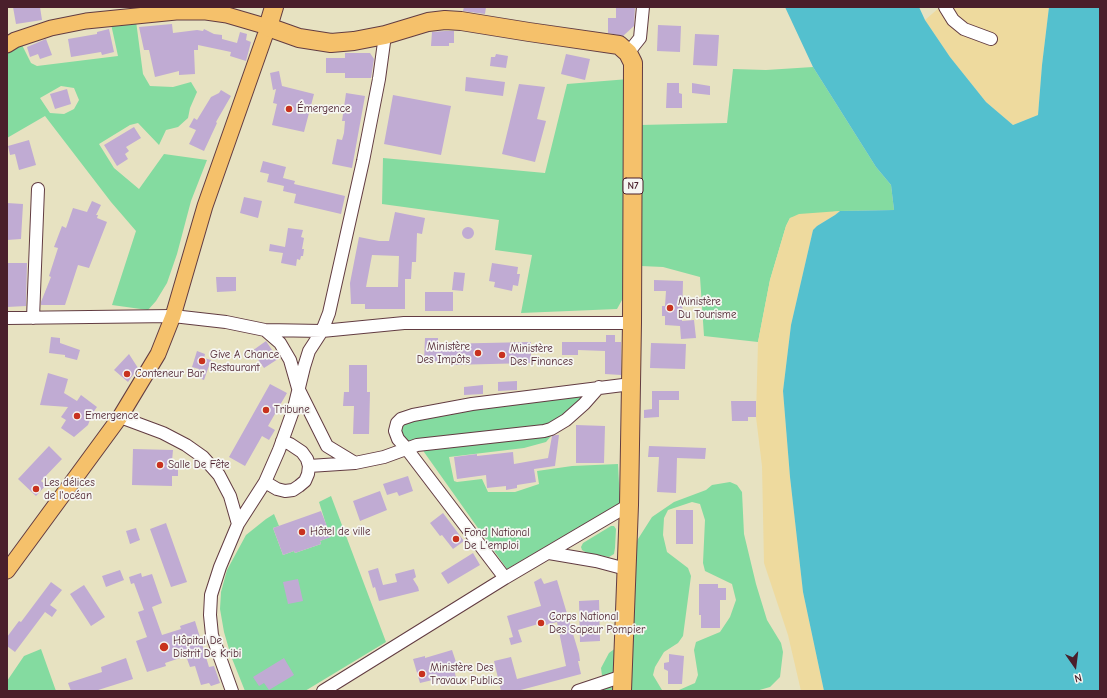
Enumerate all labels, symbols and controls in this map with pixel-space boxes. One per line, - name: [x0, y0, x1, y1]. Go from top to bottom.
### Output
- place label: Émergence: [297, 102, 351, 116]
- marker: Émergence: [284, 104, 294, 114]
- road number: N7: [623, 178, 643, 194]
- place label: Ministère Du Tourisme: [678, 295, 736, 321]
- marker: Ministère Du Tourisme: [665, 303, 675, 313]
- place label: Ministère Des Impôts: [417, 340, 470, 366]
- place label: Ministère Des Finances: [510, 342, 573, 368]
- place label: Give A Chance Restaurant: [210, 348, 279, 374]
- marker: Ministère Des Impôts: [473, 348, 483, 358]
- marker: Ministère Des Finances: [497, 350, 507, 360]
- marker: Give A Chance Restaurant: [197, 356, 207, 366]
- place label: Conteneur Bar: [135, 367, 204, 381]
- marker: Conteneur Bar: [122, 369, 132, 379]
- place label: Tribune: [274, 403, 310, 417]
- marker: Tribune: [261, 405, 271, 415]
- place label: Emergence: [85, 409, 139, 423]
- marker: Emergence: [72, 411, 82, 421]
- place label: Salle De Fête: [168, 458, 229, 472]
- marker: Salle De Fête: [155, 460, 165, 470]
- place label: Les délices de l'océan: [44, 476, 95, 502]
- marker: Les délices de l'océan: [31, 484, 41, 494]
- place label: Hôtel de ville: [310, 525, 371, 539]
- place label: Fond National De L'emploi: [464, 526, 530, 552]
- marker: Hôtel de ville: [297, 527, 307, 537]
- marker: Fond National De L'emploi: [451, 534, 461, 544]
- place label: Corps National Des Sapeur Pompier: [549, 610, 645, 636]
- marker: Corps National Des Sapeur Pompier: [536, 618, 546, 628]
- place label: Hôpital De Distrit De Kribi: [173, 634, 241, 660]
- marker: Hôpital De Distrit De Kribi: [158, 641, 170, 653]
- north arrow: [1055, 646, 1095, 686]
- place label: Ministère Des Travaux Publics: [430, 661, 503, 687]
- marker: Ministère Des Travaux Publics: [417, 669, 427, 679]
- text: N: [1073, 671, 1083, 685]

